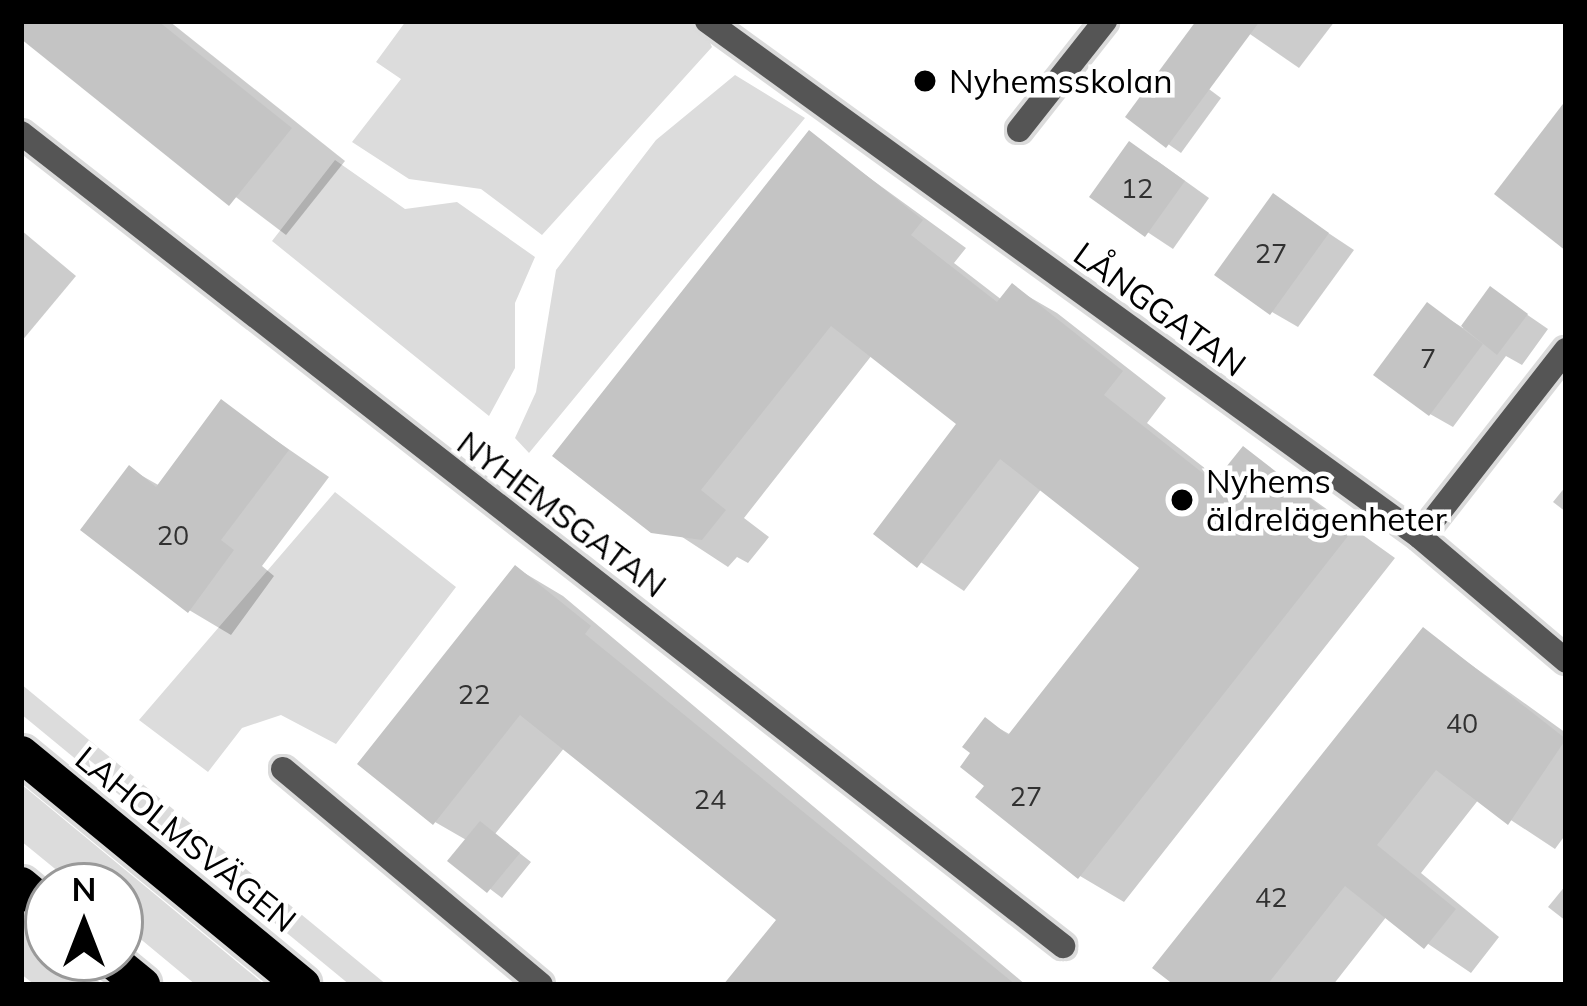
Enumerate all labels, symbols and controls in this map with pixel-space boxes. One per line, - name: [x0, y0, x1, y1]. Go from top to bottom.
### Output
- place label: Nyhemsskolan: [949, 61, 1173, 101]
- marker: Nyhemsskolan: [912, 68, 938, 94]
- house number: 12: [1121, 173, 1153, 205]
- street label: LÅNGGATAN: [1066, 233, 1254, 385]
- house number: 27: [1255, 238, 1287, 270]
- house number: 7: [1420, 343, 1436, 375]
- street label: NYHEMSGATAN: [450, 423, 674, 605]
- place label: Nyhems äldrelägenheter: [1206, 461, 1447, 539]
- marker: Nyhems äldrelägenheter: [1169, 487, 1195, 513]
- house number: 20: [157, 520, 189, 552]
- house number: 22: [458, 679, 490, 711]
- house number: 40: [1446, 708, 1478, 740]
- street label: LAHOLMSVÄGEN: [68, 738, 304, 940]
- house number: 27: [1010, 781, 1042, 813]
- house number: 24: [694, 784, 726, 816]
- north arrow: [24, 862, 144, 982]
- house number: 42: [1255, 882, 1287, 914]

